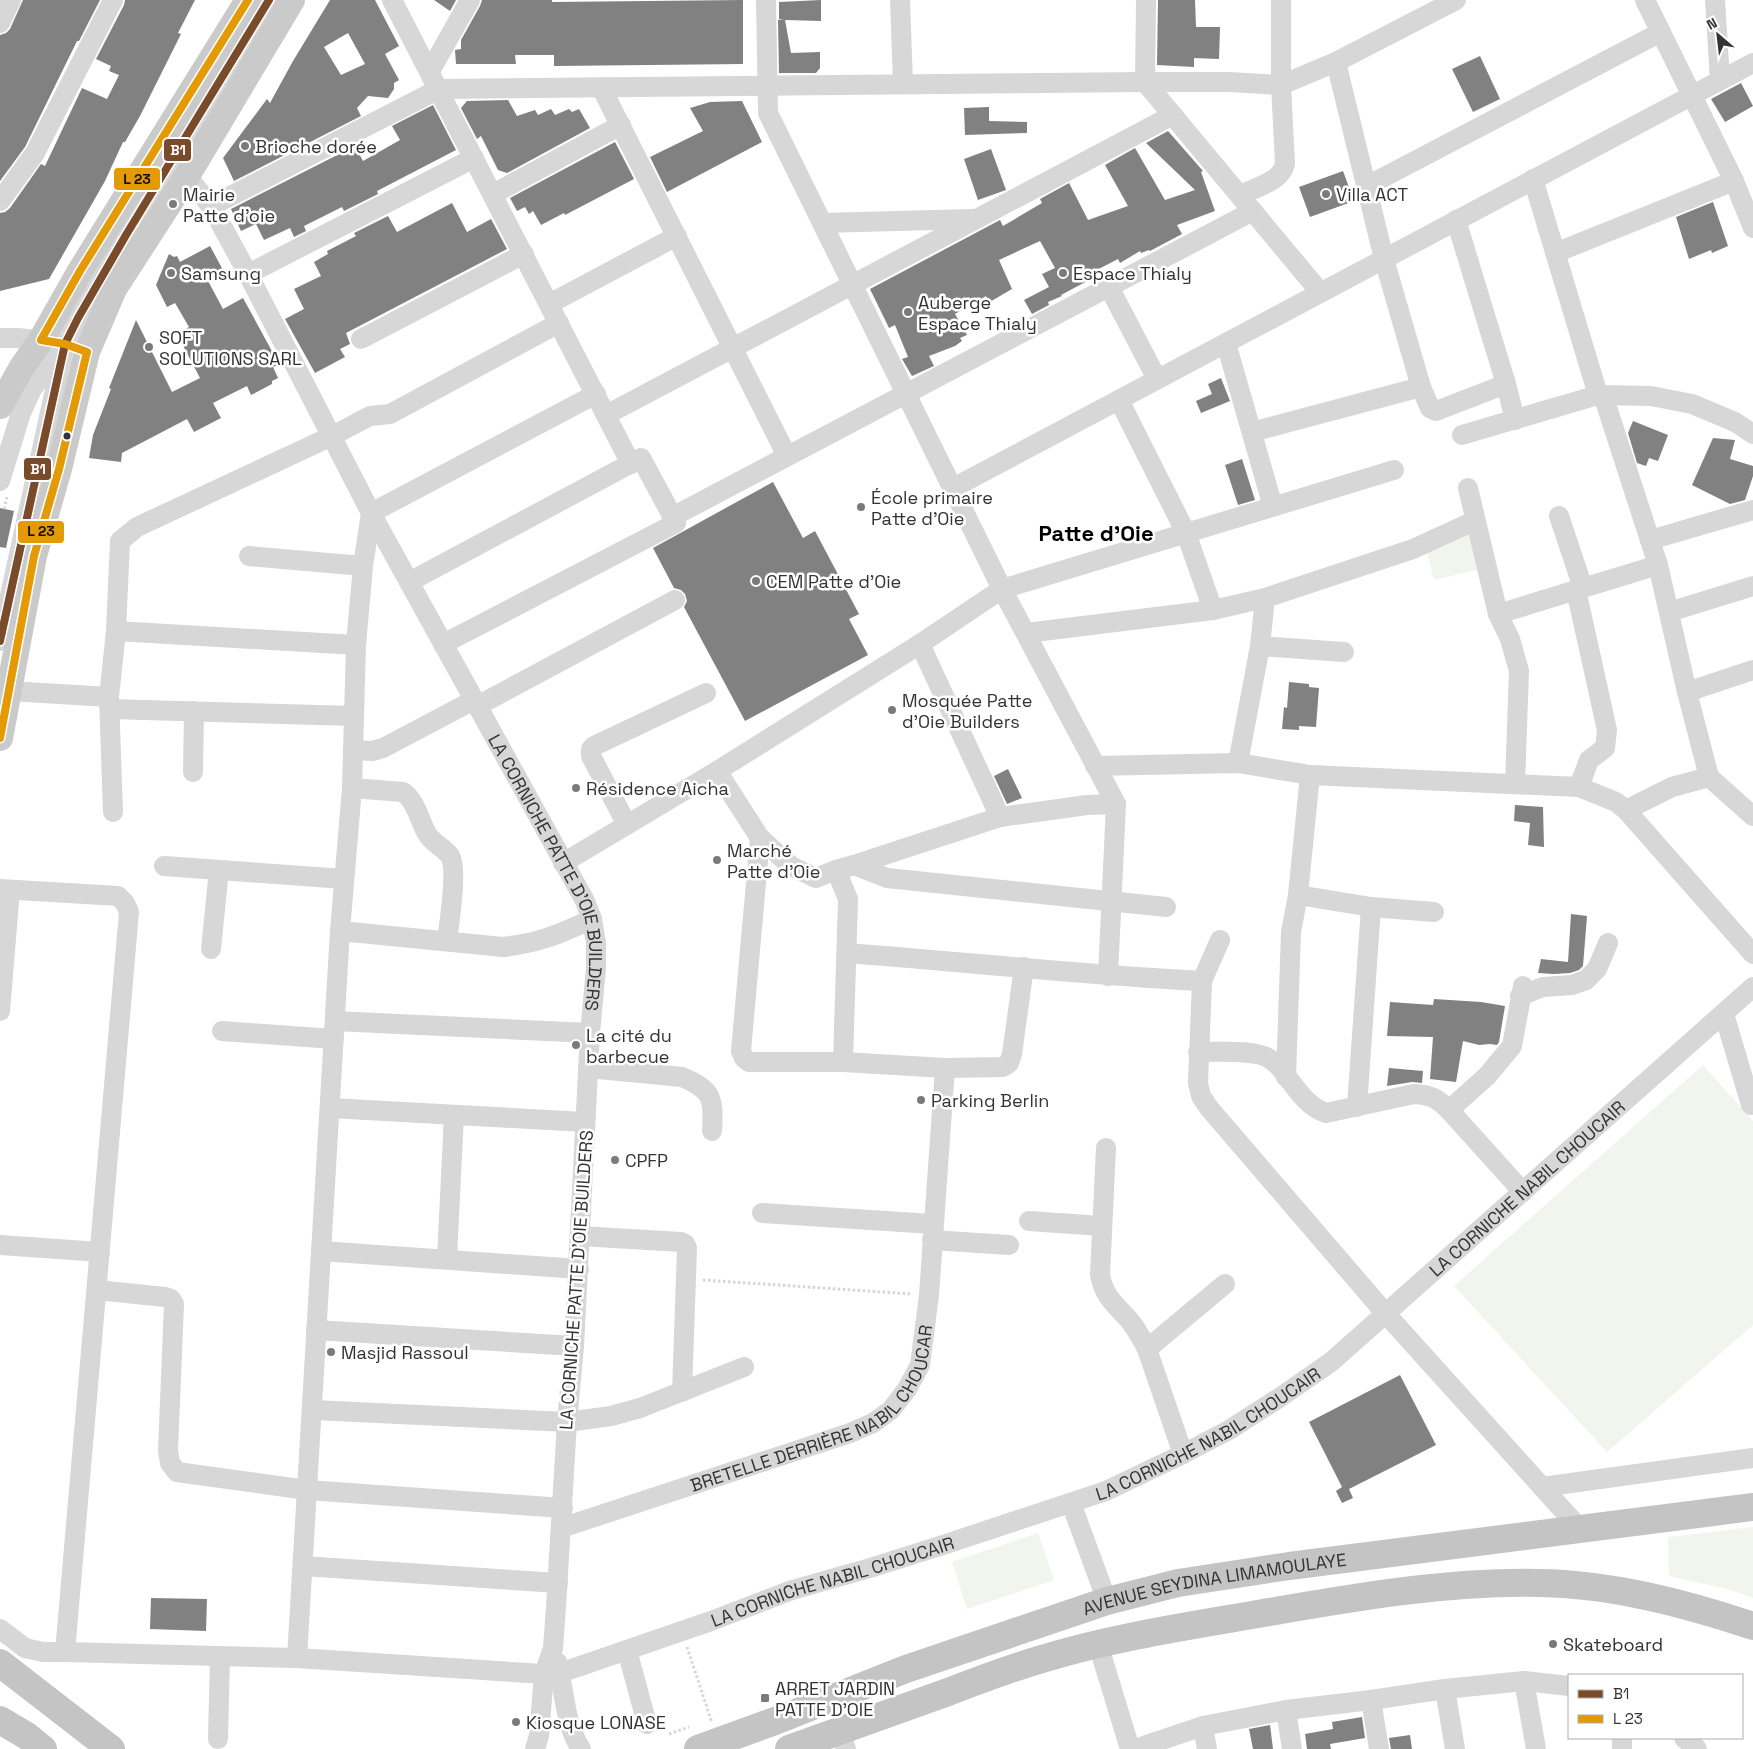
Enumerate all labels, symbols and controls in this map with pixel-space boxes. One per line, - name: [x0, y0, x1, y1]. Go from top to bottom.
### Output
- north arrow: [1693, 10, 1743, 60]
- text: N: [1704, 13, 1720, 34]
- place label: Brioche dorée: [255, 135, 377, 158]
- line badge: B1: [163, 138, 192, 162]
- marker: Brioche dorée: [239, 140, 251, 152]
- text: B1: [170, 141, 186, 159]
- line badge: L 23: [113, 167, 161, 191]
- text: L 23: [123, 170, 151, 188]
- place label: Mairie Patte d'oie: [183, 183, 275, 227]
- place label: Villa ACT: [1336, 183, 1409, 206]
- marker: Villa ACT: [1320, 188, 1332, 200]
- marker: Mairie Patte d'oie: [167, 198, 179, 210]
- place label: Samsung: [181, 262, 261, 285]
- place label: Espace Thialy: [1073, 262, 1192, 285]
- marker: Samsung: [165, 267, 177, 279]
- marker: Espace Thialy: [1057, 267, 1069, 279]
- place label: Auberge Espace Thialy: [918, 291, 1037, 335]
- marker: Auberge Espace Thialy: [902, 306, 914, 318]
- place label: SOFT SOLUTIONS SARL: [159, 326, 302, 370]
- marker: SOFT SOLUTIONS SARL: [143, 341, 155, 353]
- unlabelled marker: [62, 431, 72, 441]
- line badge: B1: [23, 457, 52, 481]
- text: B1: [30, 460, 46, 478]
- place label: École primaire Patte d'Oie: [871, 486, 993, 530]
- marker: École primaire Patte d'Oie: [855, 501, 867, 513]
- district label: Patte d'Oie: [1038, 519, 1154, 547]
- line badge: L 23: [17, 520, 65, 544]
- text: L 23: [27, 522, 55, 540]
- place label: CEM Patte d'Oie: [766, 570, 901, 593]
- marker: CEM Patte d'Oie: [750, 575, 762, 587]
- place label: Mosquée Patte d'Oie Builders: [902, 689, 1032, 733]
- marker: Mosquée Patte d'Oie Builders: [886, 704, 898, 716]
- street label: LA CORNICHE PATTE D'OIE BUILDERS: [484, 730, 608, 1012]
- place label: Résidence Aicha: [586, 777, 729, 800]
- marker: Résidence Aicha: [570, 782, 582, 794]
- place label: Marché Patte d'Oie: [727, 839, 820, 883]
- marker: Marché Patte d'Oie: [711, 854, 723, 866]
- place label: La cité du barbecue: [586, 1024, 672, 1068]
- marker: La cité du barbecue: [570, 1039, 582, 1051]
- place label: Parking Berlin: [931, 1089, 1049, 1112]
- marker: Parking Berlin: [915, 1094, 927, 1106]
- street label: LA CORNICHE NABIL CHOUCAIR: [1424, 1095, 1630, 1281]
- street label: LA CORNICHE PATTE D'OIE BUILDERS: [554, 1129, 598, 1431]
- place label: CPFP: [625, 1149, 668, 1172]
- marker: CPFP: [609, 1154, 621, 1166]
- street label: BRETELLE DERRIÈRE NABIL CHOUCAR: [687, 1323, 937, 1496]
- place label: Masjid Rassoul: [341, 1341, 469, 1364]
- marker: Masjid Rassoul: [325, 1346, 337, 1358]
- street label: LA CORNICHE NABIL CHOUCAIR: [1092, 1362, 1325, 1505]
- street label: LA CORNICHE NABIL CHOUCAIR: [707, 1531, 957, 1632]
- street label: AVENUE SEYDINA LIMAMOULAYE: [1079, 1547, 1348, 1620]
- place label: Skateboard: [1563, 1633, 1663, 1656]
- marker: Skateboard: [1547, 1638, 1559, 1650]
- legend: [1568, 1674, 1743, 1739]
- place label: ARRET JARDIN PATTE D'OIE: [775, 1677, 895, 1721]
- text: B1: [1613, 1684, 1629, 1703]
- marker: ARRET JARDIN PATTE D'OIE: [759, 1692, 771, 1704]
- text: L 23: [1613, 1709, 1643, 1728]
- place label: Kiosque LONASE: [526, 1711, 666, 1734]
- marker: Kiosque LONASE: [510, 1716, 522, 1728]

